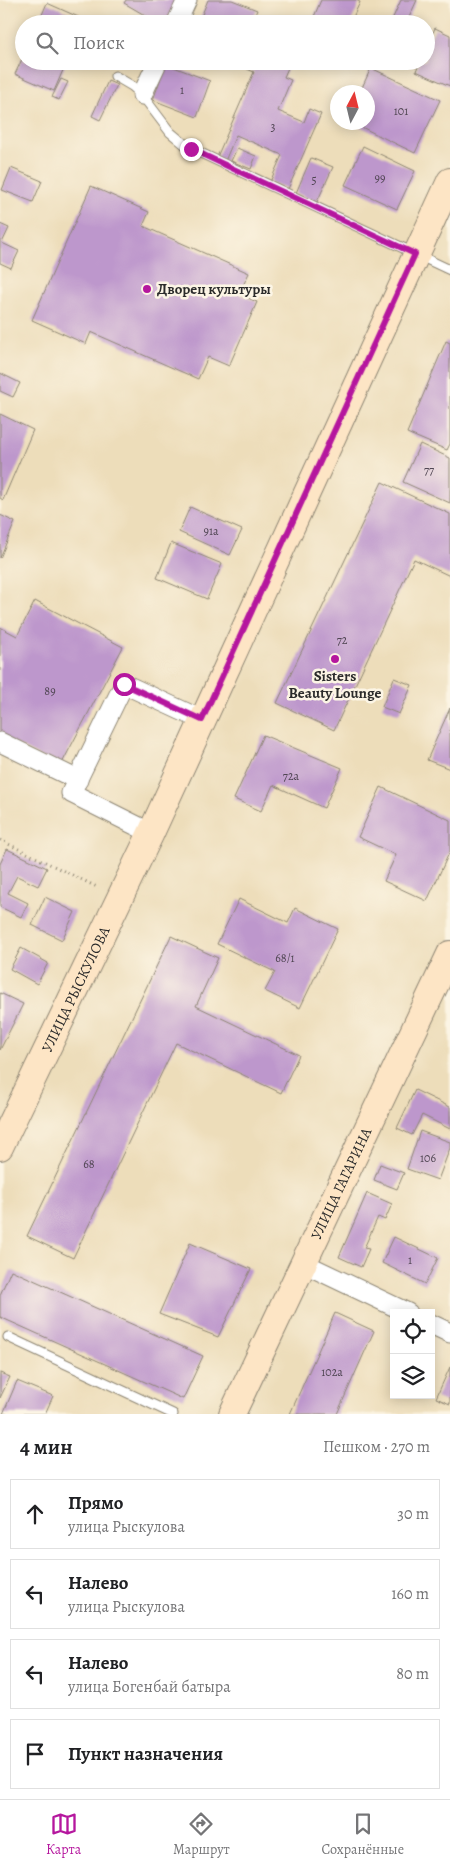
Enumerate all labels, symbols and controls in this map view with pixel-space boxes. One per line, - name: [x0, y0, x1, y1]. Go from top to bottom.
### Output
- search box: [15, 15, 435, 70]
- icon: search: [33, 29, 61, 57]
- text: Поиск: [73, 30, 125, 56]
- house number: 1: [180, 82, 184, 98]
- north arrow: [330, 85, 375, 130]
- house number: 101: [394, 103, 408, 119]
- house number: 3: [271, 119, 276, 135]
- route end: [180, 138, 203, 161]
- house number: 99: [375, 170, 385, 186]
- house number: 5: [311, 172, 317, 188]
- place label: Дворец культуры: [157, 279, 271, 299]
- marker: Дворец культуры: [141, 283, 153, 295]
- house number: 77: [424, 462, 435, 478]
- house number: 91а: [203, 523, 219, 539]
- house number: 72: [337, 632, 348, 648]
- marker: Sisters Beauty Lounge: [329, 653, 341, 665]
- place label: Sisters Beauty Lounge: [288, 666, 382, 703]
- route start: [113, 673, 136, 696]
- house number: 89: [44, 683, 56, 699]
- house number: 72а: [283, 768, 300, 784]
- street label: УЛИЦА РЫСКУЛОВА: [37, 923, 115, 1056]
- house number: 68/1: [275, 950, 295, 966]
- street label: УЛИЦА ГАГАРИНА: [306, 1124, 376, 1243]
- house number: 106: [420, 1150, 436, 1166]
- house number: 68: [83, 1156, 95, 1172]
- house number: 1: [408, 1252, 412, 1268]
- map controls: [390, 1309, 435, 1399]
- button: locate: [390, 1309, 435, 1354]
- button: layers: [390, 1354, 435, 1399]
- house number: 102а: [321, 1364, 343, 1380]
- text: 4 мин: [20, 1433, 73, 1461]
- text: Пешком · 270 m: [323, 1436, 430, 1458]
- text: Прямо: [68, 1490, 123, 1516]
- icon: ahead: [21, 1500, 49, 1528]
- text: 30 m: [397, 1503, 429, 1525]
- text: улица Рыскулова: [68, 1516, 185, 1538]
- text: Налево: [68, 1570, 128, 1596]
- icon: left: [21, 1580, 49, 1608]
- text: 160 m: [391, 1583, 429, 1605]
- text: улица Рыскулова: [68, 1596, 185, 1618]
- text: Налево: [68, 1650, 128, 1676]
- icon: left: [21, 1660, 49, 1688]
- text: 80 m: [396, 1663, 429, 1685]
- text: улица Богенбай батыра: [68, 1676, 231, 1698]
- icon: arrive: [21, 1740, 49, 1768]
- text: Пункт назначения: [68, 1741, 223, 1767]
- tab: Карта: [46, 1810, 81, 1859]
- tab: Маршрут: [173, 1810, 230, 1859]
- tab: Сохранённые: [322, 1810, 404, 1859]

